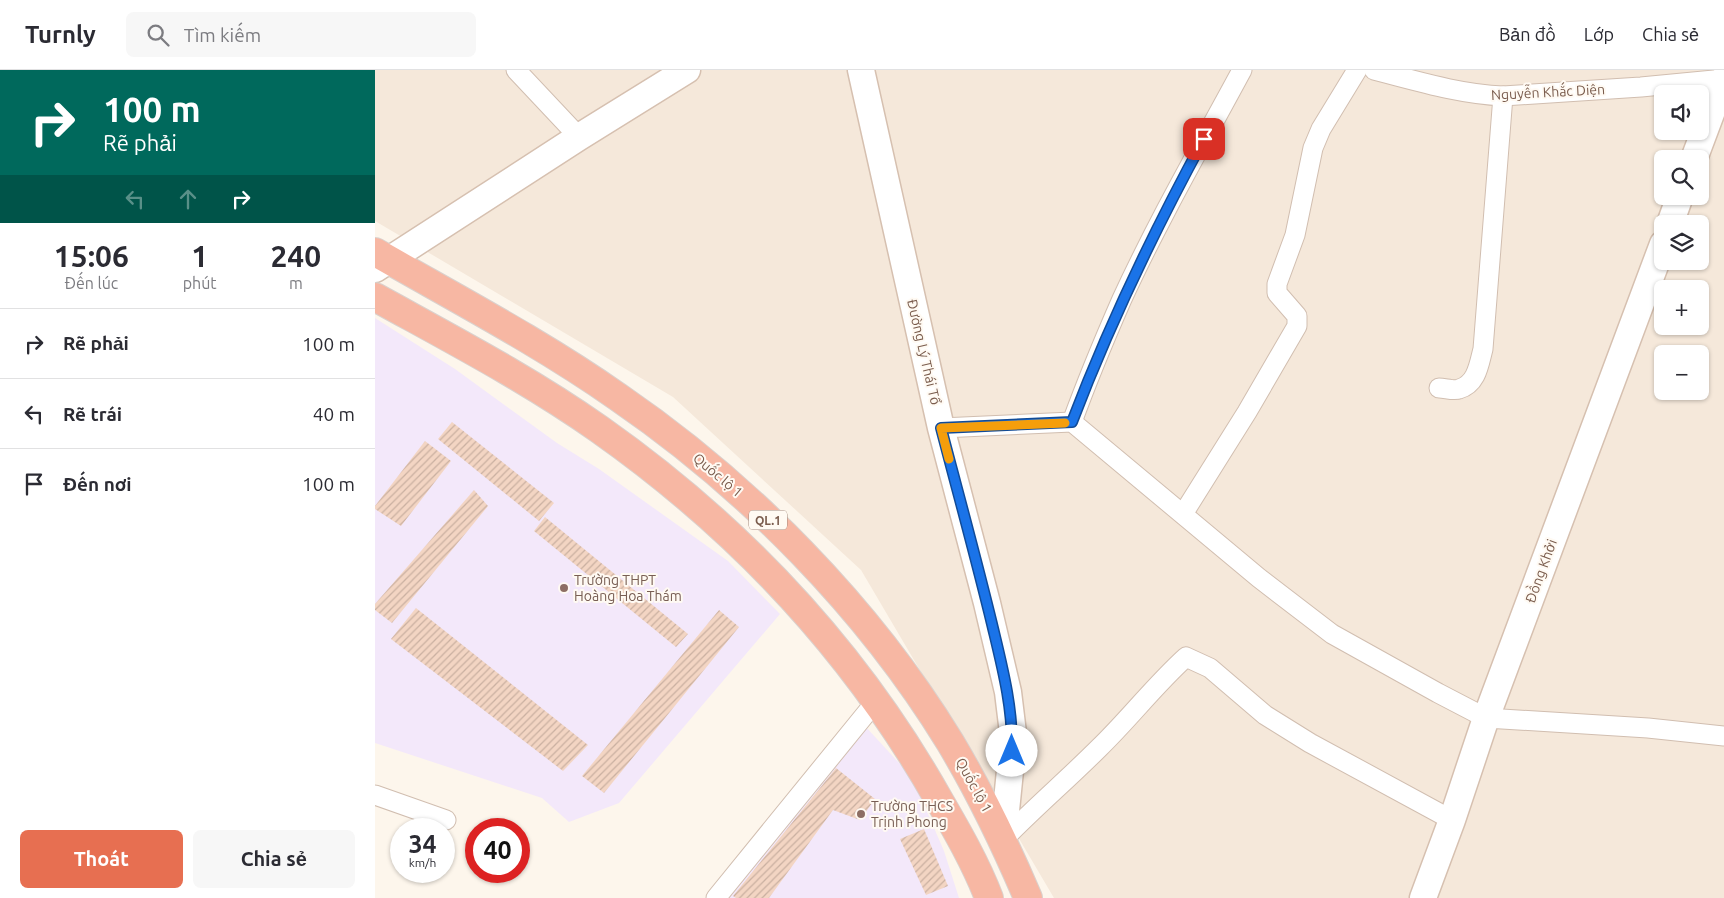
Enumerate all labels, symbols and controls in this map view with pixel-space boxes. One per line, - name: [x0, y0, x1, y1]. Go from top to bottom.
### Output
- search box: [126, 12, 476, 57]
- text: Turnly: [25, 21, 96, 48]
- icon: search: [144, 21, 172, 49]
- text: Tìm kiếm: [184, 24, 261, 46]
- text: Bản đồ: [1499, 24, 1556, 44]
- text: Lớp: [1584, 24, 1614, 44]
- text: Chia sẻ: [1642, 24, 1699, 44]
- street label: Nguyễn Khắc Diện: [1490, 79, 1605, 103]
- map controls: [1654, 85, 1709, 400]
- button: sound: [1654, 85, 1709, 140]
- text: 100 m: [103, 89, 201, 129]
- icon: right: [20, 90, 85, 155]
- pin: [1183, 118, 1225, 160]
- icon: arrive: [1190, 125, 1218, 153]
- text: Rẽ phải: [103, 130, 177, 155]
- button: search: [1654, 150, 1709, 205]
- icon: left: [121, 185, 149, 213]
- icon: ahead: [174, 185, 202, 213]
- icon: right: [227, 185, 255, 213]
- button: layers: [1654, 215, 1709, 270]
- text: 15:06: [54, 239, 129, 273]
- text: 1: [191, 239, 208, 273]
- text: 240: [270, 239, 321, 273]
- text: Đến lúc: [64, 274, 118, 292]
- text: phút: [183, 274, 217, 292]
- text: m: [289, 274, 303, 292]
- button: +: [1654, 280, 1709, 335]
- street label: Đường Lý Thái Tổ: [904, 298, 944, 407]
- icon: right: [20, 330, 48, 358]
- text: Rẽ phải: [63, 332, 129, 354]
- text: 100 m: [302, 333, 355, 355]
- button: −: [1654, 345, 1709, 400]
- icon: left: [20, 400, 48, 428]
- text: Rẽ trái: [63, 403, 122, 425]
- text: 40 m: [313, 403, 355, 425]
- street label: Quốc lộ 1: [690, 448, 748, 500]
- icon: arrive: [20, 470, 48, 498]
- text: Đến nơi: [63, 473, 132, 495]
- text: 100 m: [302, 473, 355, 495]
- road number: QL.1: [749, 510, 787, 530]
- street label: Đồng Khởi: [1520, 536, 1560, 605]
- place label: Trường THPT Hoàng Hoa Thám: [574, 572, 682, 604]
- marker: Trường THPT Hoàng Hoa Thám: [558, 582, 570, 594]
- position arrow: [985, 724, 1037, 776]
- street label: Quốc lộ 1: [953, 754, 998, 815]
- place label: Trường THCS Trịnh Phong: [871, 798, 953, 830]
- marker: Trường THCS Trịnh Phong: [855, 808, 867, 820]
- speed limit sign: 40: [465, 818, 530, 883]
- button: Thoát: [20, 830, 183, 888]
- button: Chia sẻ: [193, 830, 355, 888]
- text: 34: [408, 830, 437, 858]
- text: km/h: [409, 856, 436, 869]

